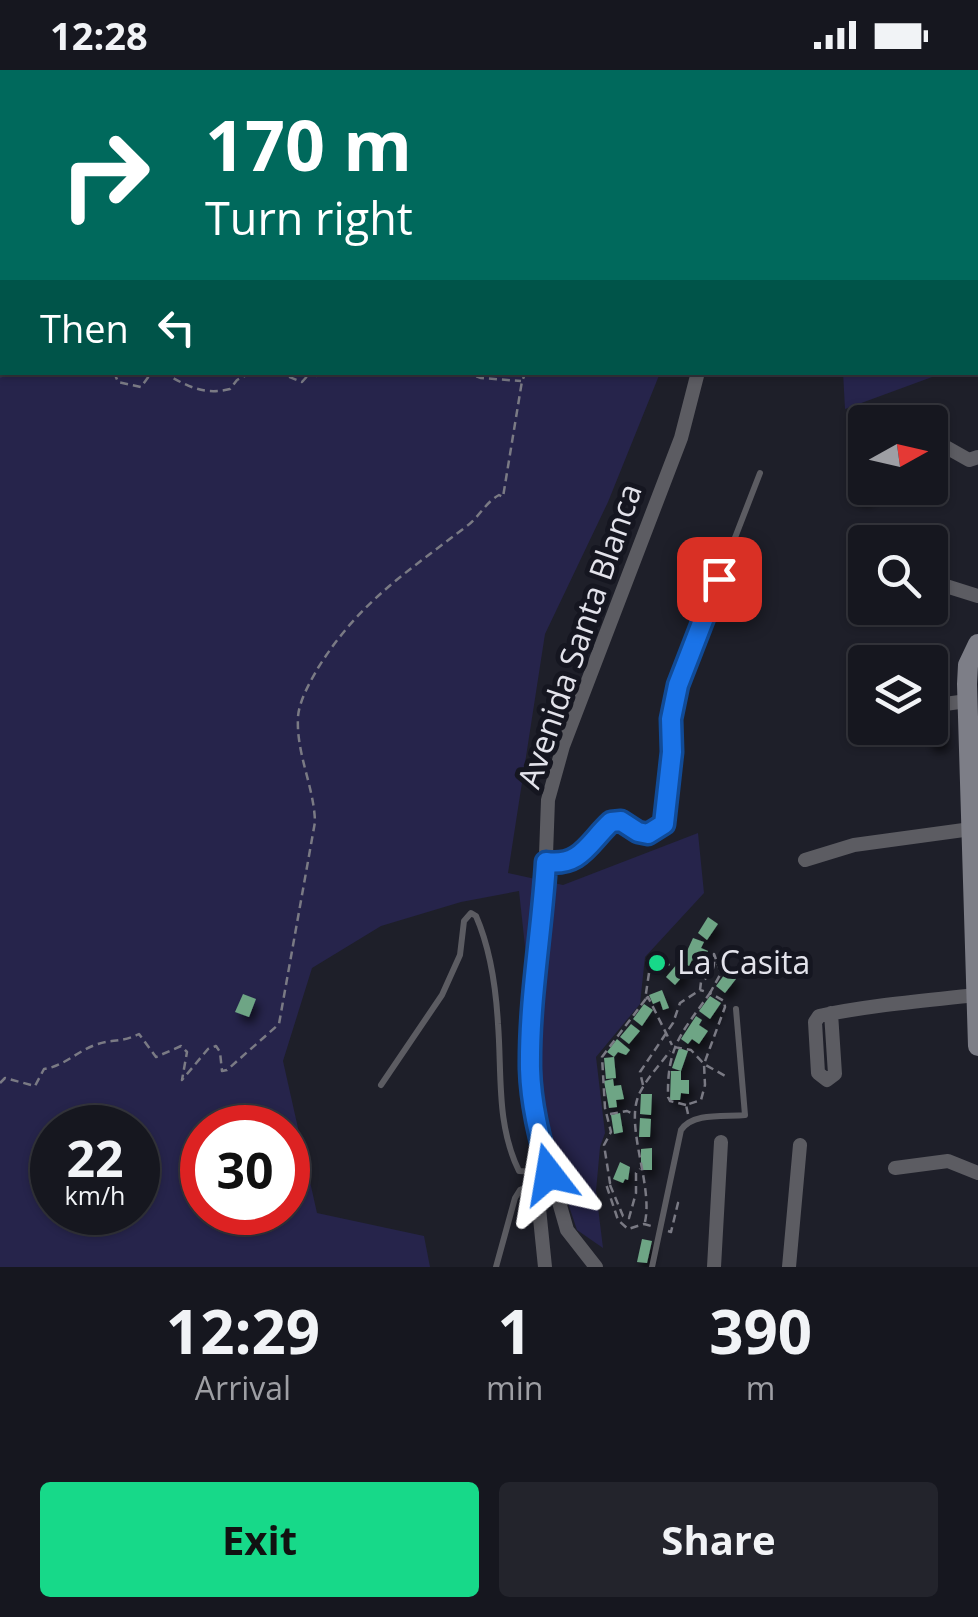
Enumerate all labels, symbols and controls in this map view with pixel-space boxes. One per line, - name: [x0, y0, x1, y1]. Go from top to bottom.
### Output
- text: 12:28: [50, 9, 148, 61]
- text: 170 m: [205, 96, 412, 192]
- icon: right: [40, 110, 170, 240]
- text: Turn right: [205, 187, 413, 248]
- icon: left: [149, 300, 204, 355]
- text: Then: [40, 302, 129, 354]
- north arrow: [848, 405, 948, 505]
- map controls: [848, 405, 948, 745]
- street label: Avenida Santa Blanca: [506, 478, 651, 793]
- button: search: [848, 525, 948, 625]
- pin: [677, 537, 762, 622]
- icon: arrive: [692, 552, 747, 607]
- button: layers: [848, 645, 948, 745]
- place label: La Casita: [677, 940, 810, 983]
- marker: La Casita: [646, 952, 668, 974]
- speed limit sign: 30: [180, 1105, 310, 1235]
- position arrow: [497, 1122, 601, 1226]
- text: 22: [66, 1124, 124, 1192]
- text: km/h: [65, 1178, 125, 1212]
- text: 12:29: [166, 1290, 320, 1372]
- text: 1: [498, 1290, 532, 1372]
- text: 390: [709, 1290, 812, 1372]
- text: Arrival: [195, 1366, 291, 1409]
- text: min: [486, 1366, 543, 1409]
- text: m: [746, 1366, 775, 1409]
- button: Exit: [40, 1482, 479, 1597]
- button: Share: [499, 1482, 938, 1597]

